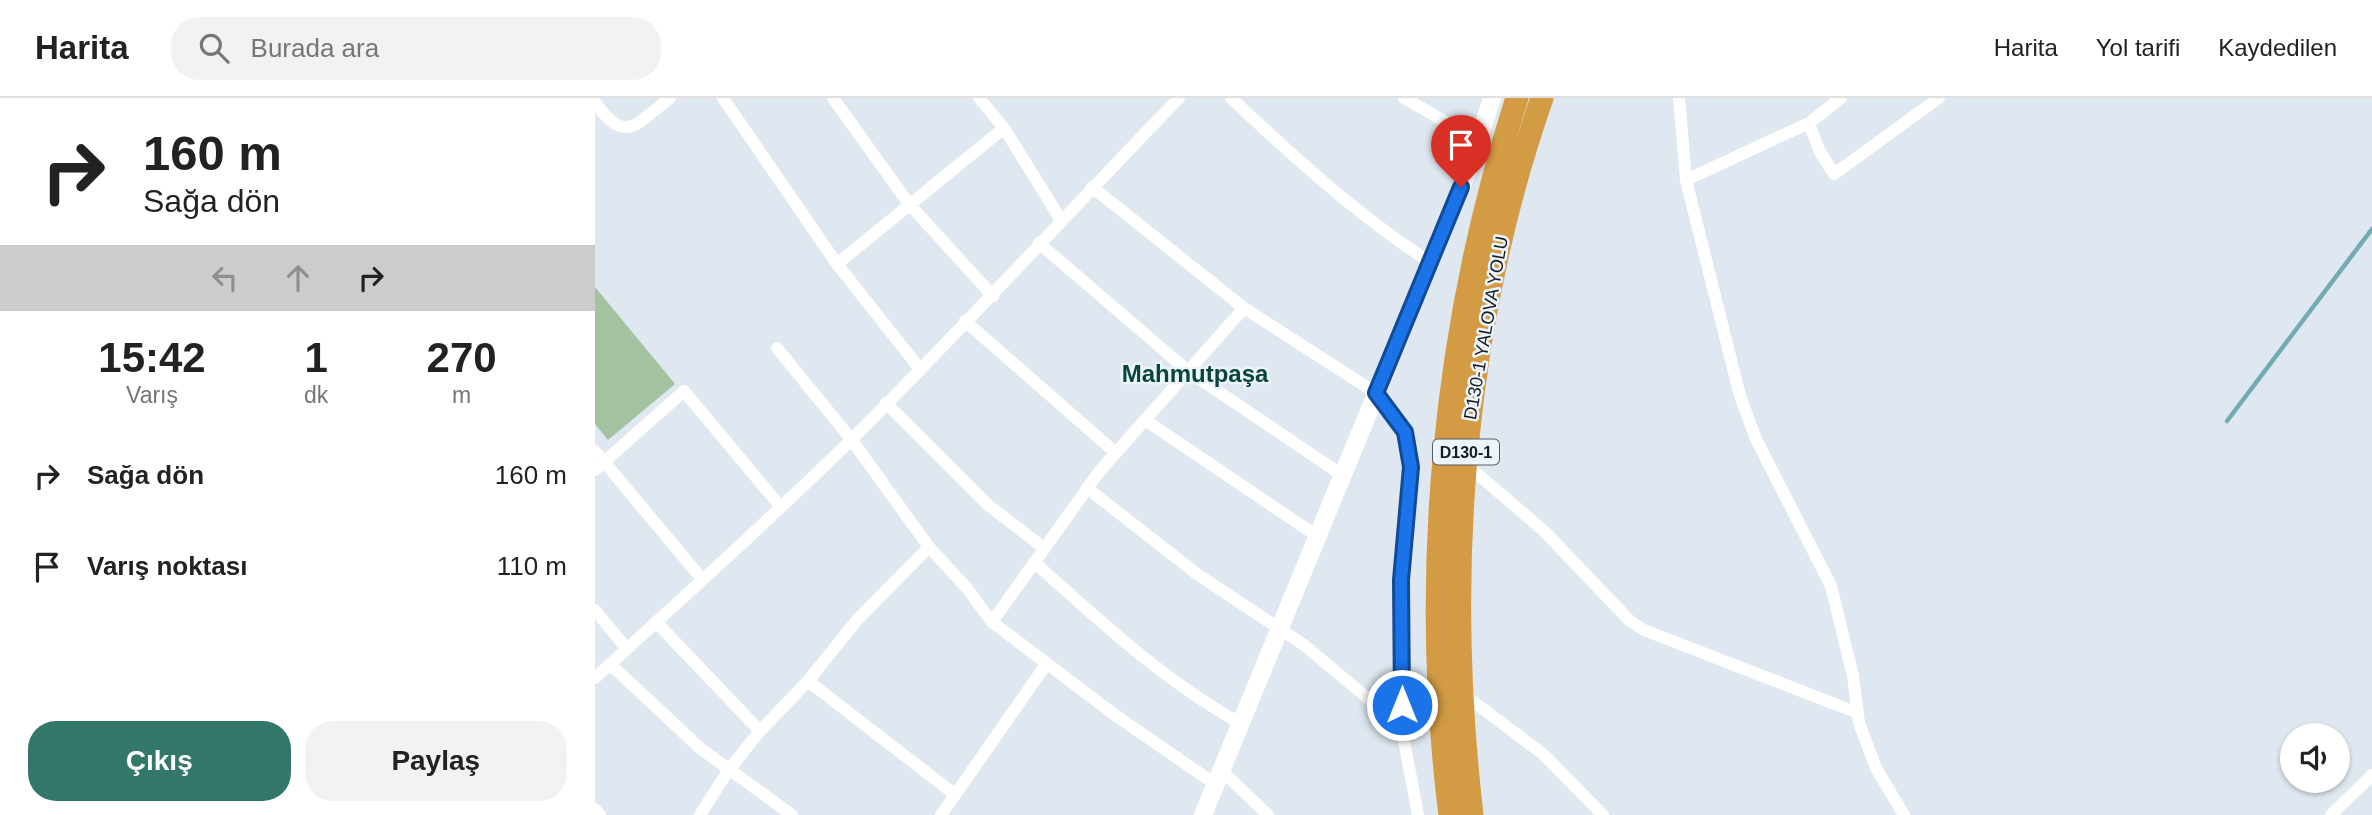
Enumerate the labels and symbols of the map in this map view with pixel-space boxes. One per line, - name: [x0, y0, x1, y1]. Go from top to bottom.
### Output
- pin: [1431, 115, 1491, 187]
- street label: D130-1 YALOVA YOLU: [1460, 235, 1512, 421]
- district label: Mahmutpaşa: [1122, 360, 1269, 387]
- road number: D130-1: [1433, 440, 1499, 464]
- position arrow: [1365, 668, 1439, 742]

